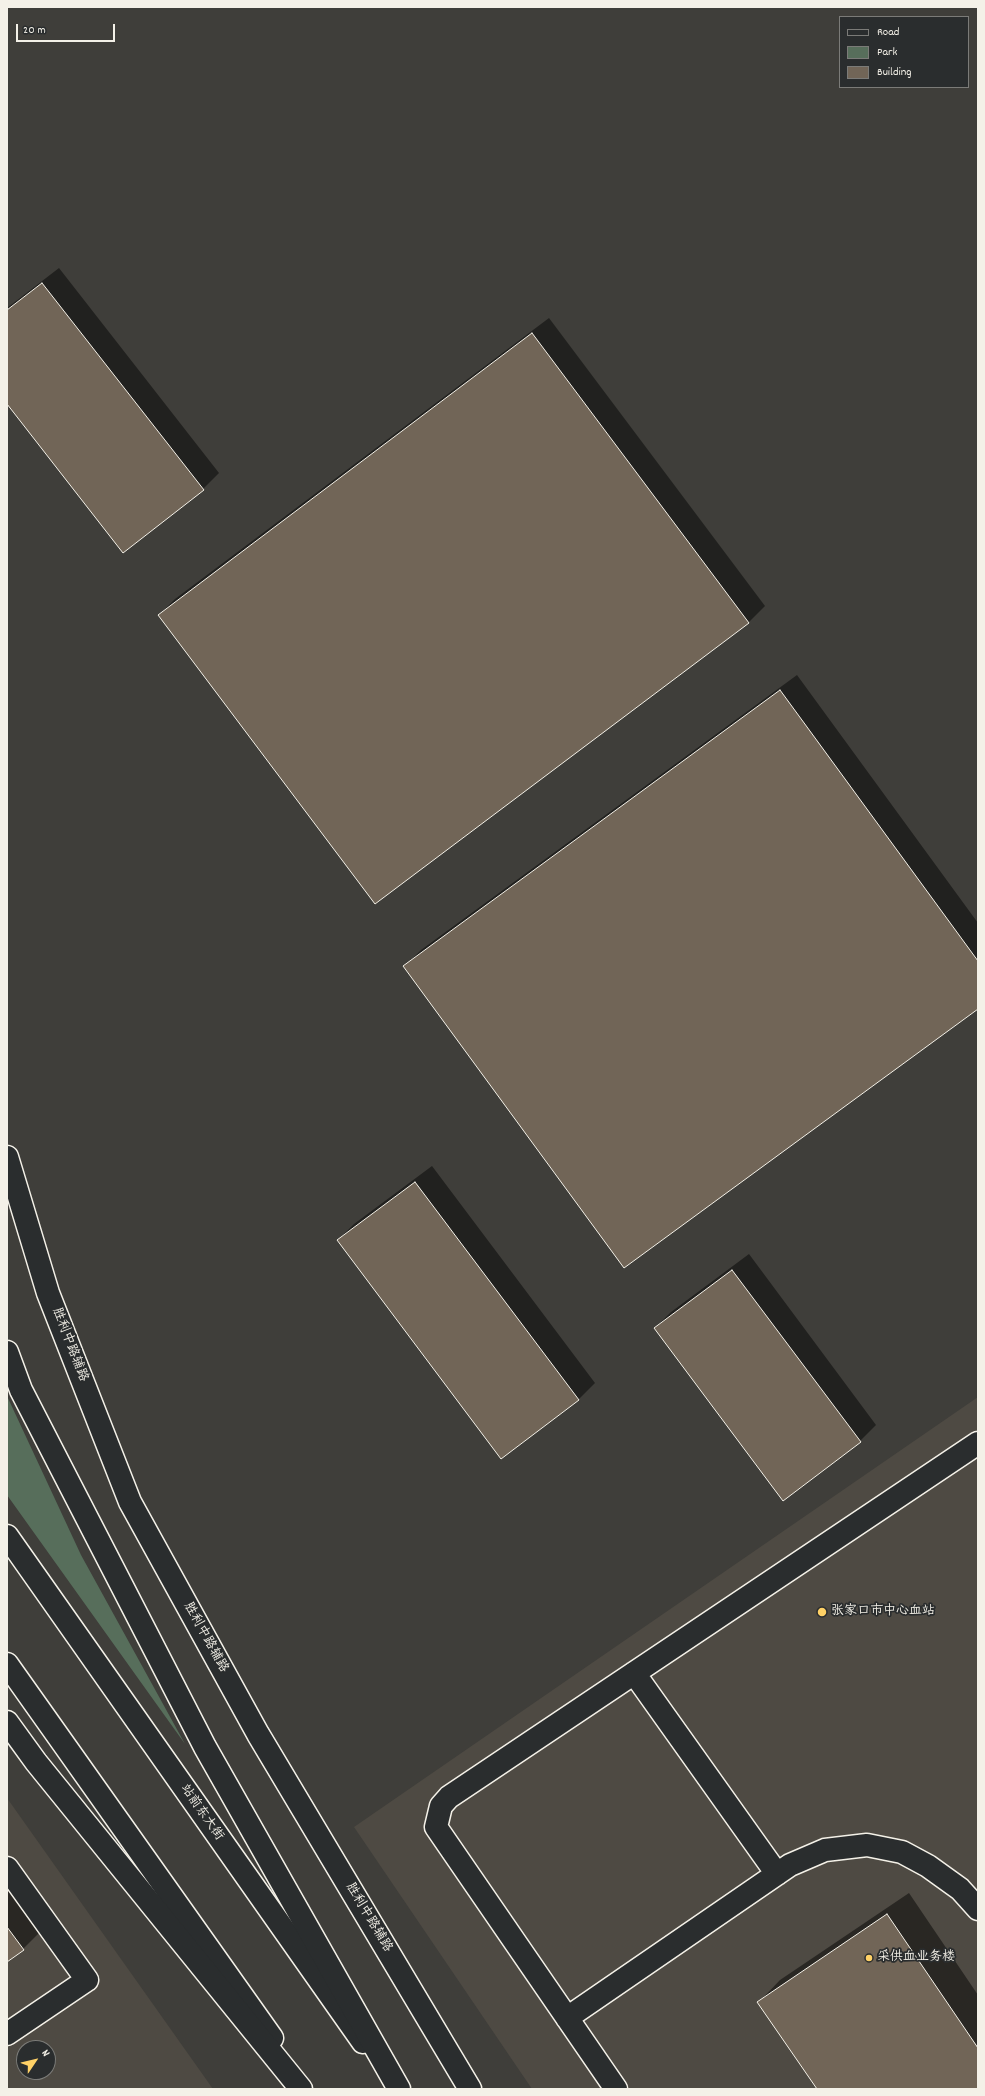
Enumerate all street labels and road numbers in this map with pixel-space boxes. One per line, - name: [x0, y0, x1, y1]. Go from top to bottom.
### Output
- street label: 胜利中路辅路: [48, 1306, 90, 1384]
- street label: 胜利中路辅路: [179, 1600, 231, 1676]
- street label: 站前东大街: [176, 1782, 226, 1844]
- street label: 胜利中路辅路: [341, 1881, 395, 1955]

